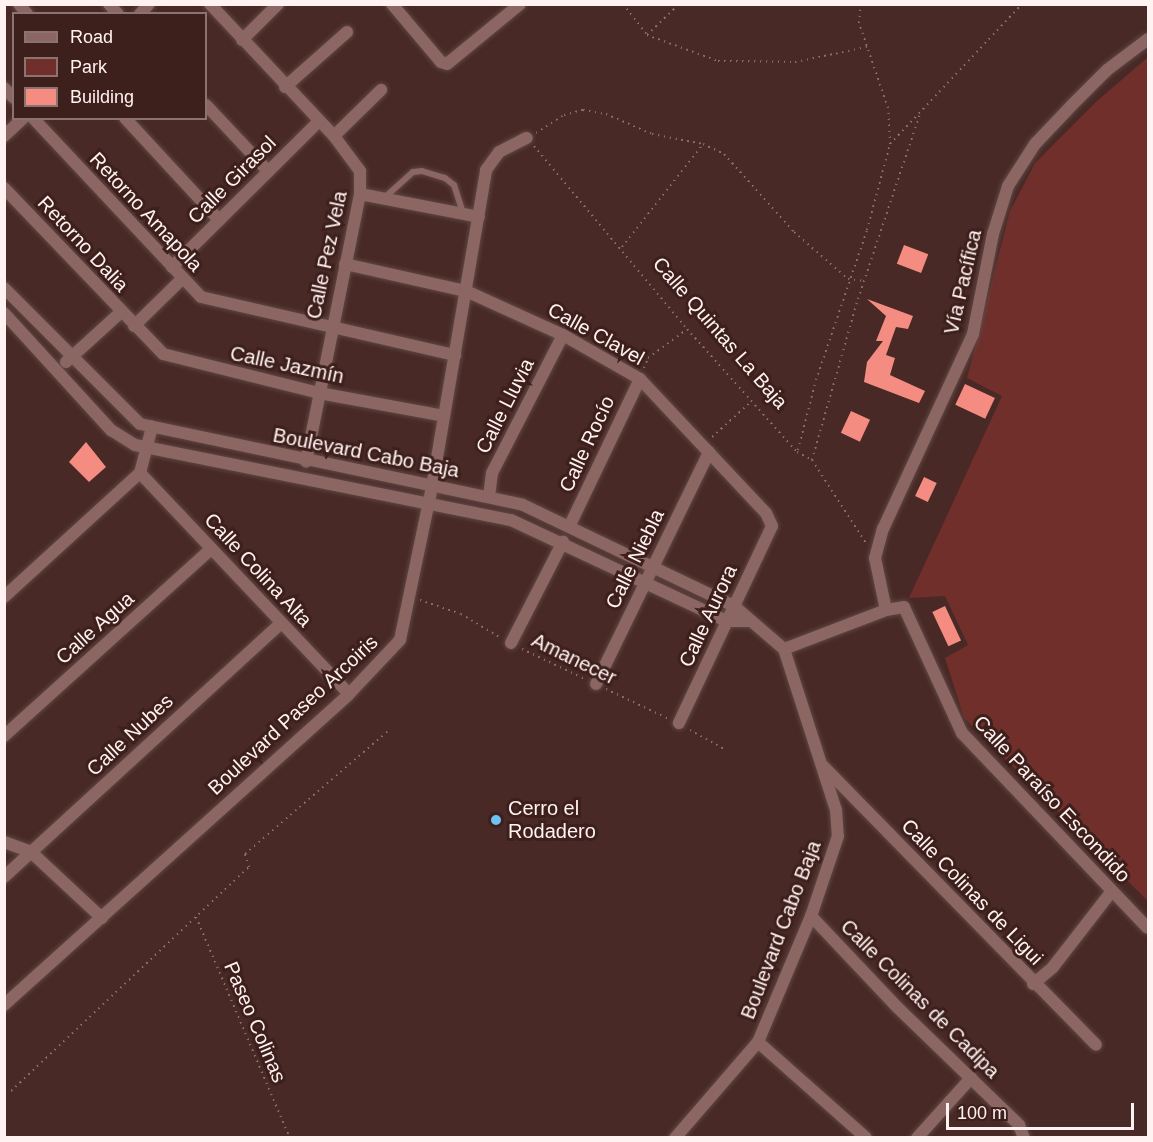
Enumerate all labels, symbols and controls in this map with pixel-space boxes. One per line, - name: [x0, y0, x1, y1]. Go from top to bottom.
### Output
- legend: [12, 12, 207, 120]
- text: Road: [70, 27, 113, 47]
- text: Park: [70, 57, 107, 77]
- text: Building: [70, 87, 134, 107]
- street label: Calle Girasol: [183, 131, 281, 229]
- street label: Retorno Amapola: [84, 147, 208, 277]
- street label: Calle Pez Vela: [302, 189, 352, 321]
- street label: Retorno Dalia: [33, 191, 133, 297]
- street label: Vía Pacífica: [939, 227, 987, 337]
- street label: Calle Quintas La Baja: [647, 252, 793, 414]
- street label: Calle Clavel: [544, 298, 648, 370]
- street label: Calle Jazmín: [228, 341, 346, 389]
- street label: Calle Lluvia: [471, 354, 539, 458]
- street label: Calle Rocío: [554, 392, 620, 496]
- street label: Boulevard Cabo Baja: [271, 423, 461, 483]
- street label: Calle Niebla: [601, 505, 669, 613]
- street label: Calle Colina Alta: [199, 508, 317, 632]
- street label: Calle Aurora: [674, 561, 742, 671]
- street label: Calle Agua: [51, 586, 139, 670]
- street label: Amanecer: [528, 628, 620, 690]
- street label: Boulevard Paseo Arcoiris: [203, 630, 383, 800]
- street label: Calle Nubes: [82, 689, 178, 781]
- street label: Calle Paraíso Escondido: [969, 711, 1135, 887]
- place label: Cerro el Rodadero: [508, 796, 596, 843]
- marker: Cerro el Rodadero: [489, 813, 503, 827]
- street label: Calle Colinas de Ligui: [896, 814, 1048, 970]
- street label: Boulevard Cabo Baja: [736, 837, 826, 1023]
- street label: Calle Colinas de Cadipa: [836, 915, 1004, 1083]
- street label: Paseo Colinas: [219, 958, 291, 1086]
- scale bar: [949, 1091, 1136, 1129]
- text: 100 m: [957, 1103, 1007, 1123]

